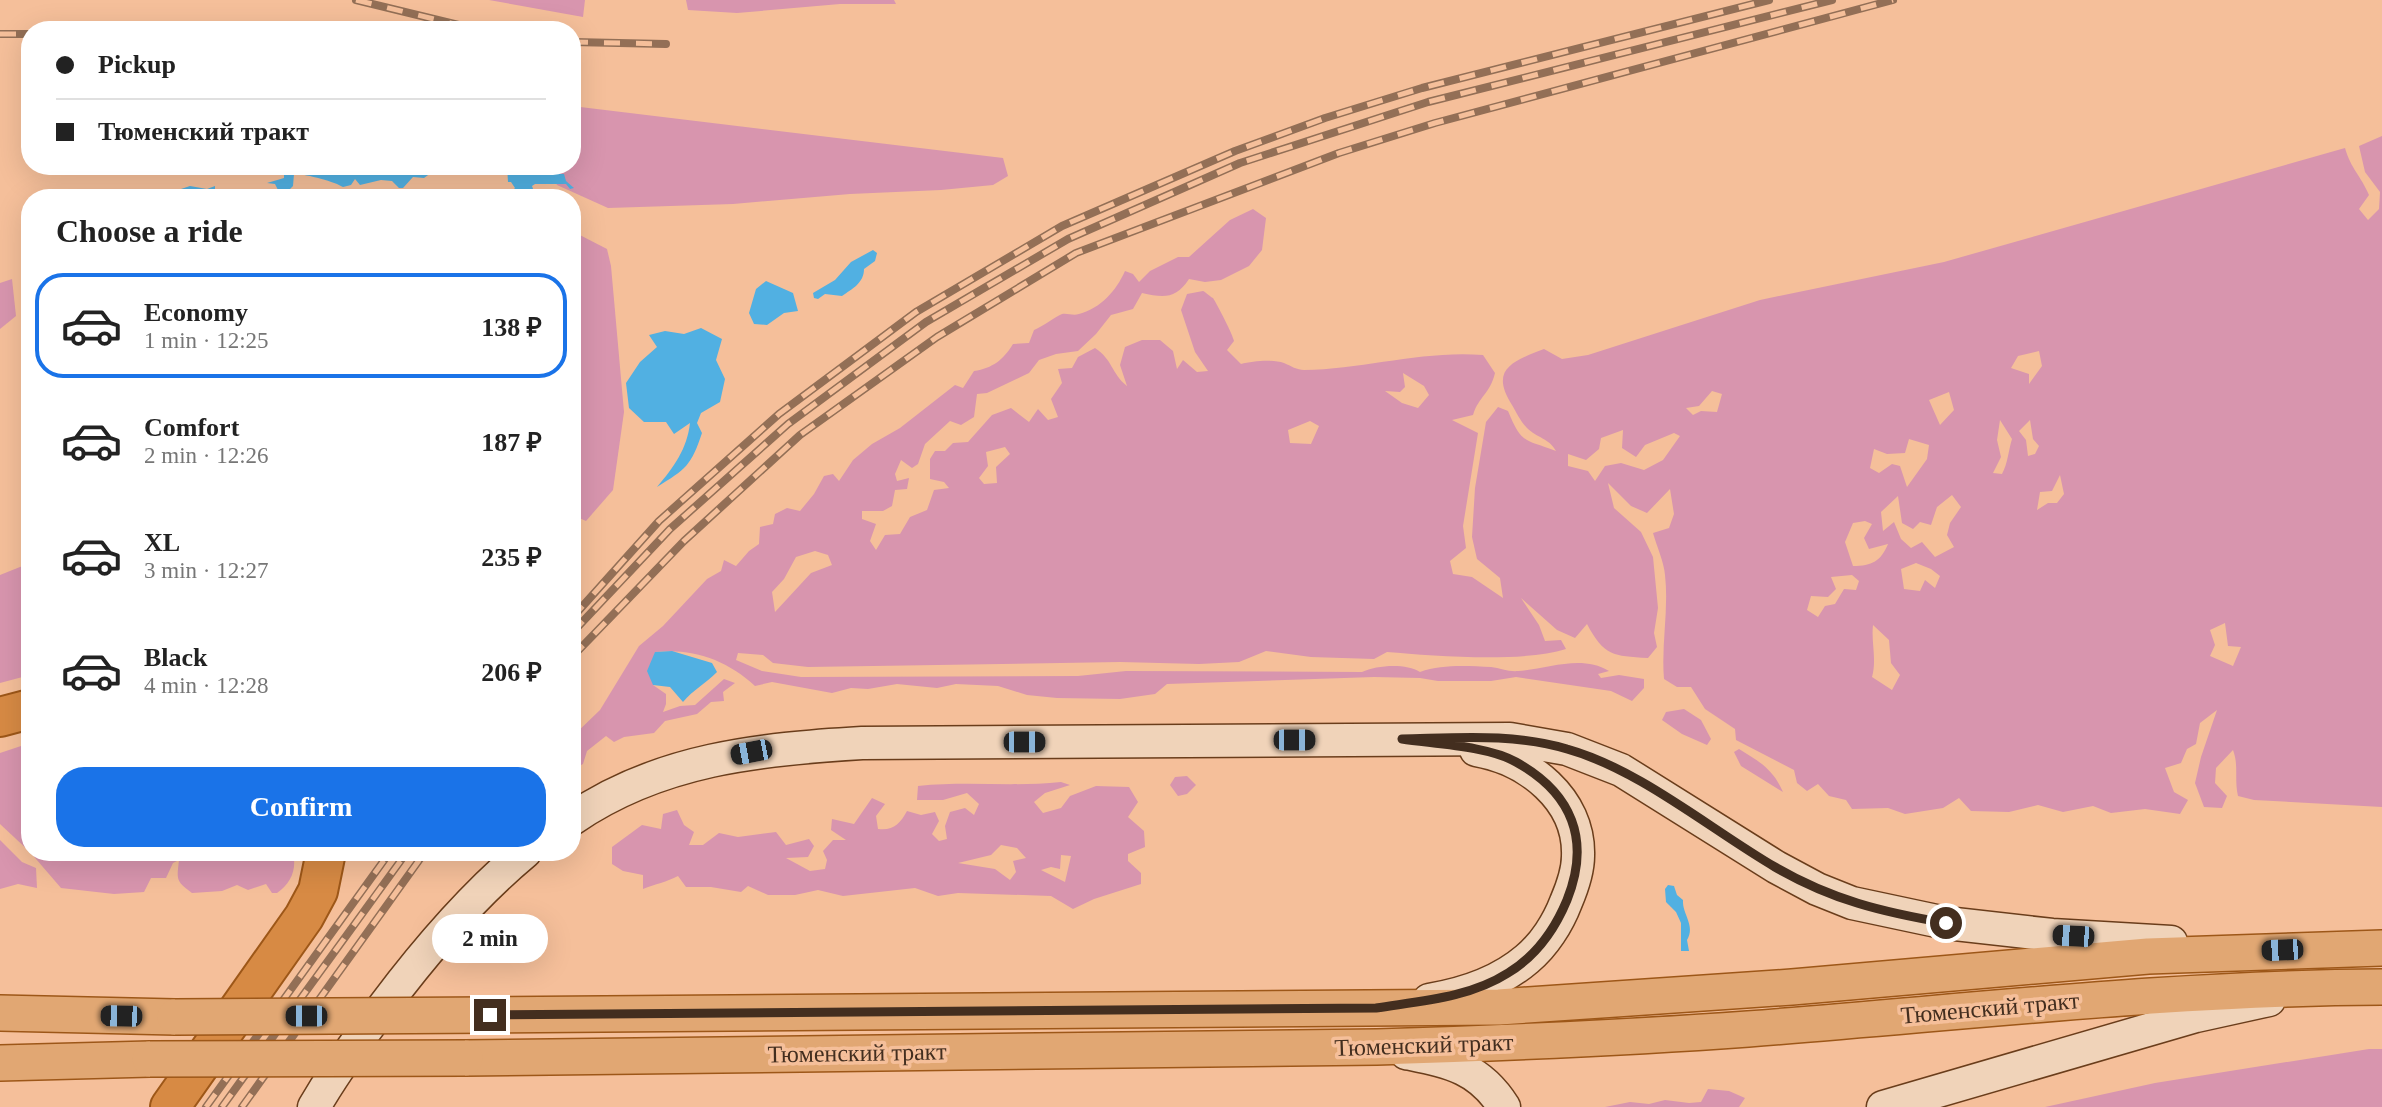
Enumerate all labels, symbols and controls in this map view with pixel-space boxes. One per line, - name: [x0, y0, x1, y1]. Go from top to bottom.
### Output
- text: Pickup: [98, 50, 176, 79]
- text: Тюменский тракт: [98, 117, 309, 146]
- text: Choose a ride: [56, 213, 243, 249]
- icon: car: [60, 294, 123, 357]
- text: Economy: [144, 298, 248, 327]
- text: 138 ₽: [481, 313, 542, 342]
- text: 1 min · 12:25: [144, 328, 269, 353]
- icon: car: [60, 409, 123, 472]
- text: Comfort: [144, 413, 239, 442]
- text: 187 ₽: [481, 428, 542, 457]
- text: 2 min · 12:26: [144, 443, 269, 468]
- icon: car: [60, 524, 123, 587]
- text: XL: [144, 528, 180, 557]
- text: 235 ₽: [481, 543, 542, 572]
- text: 3 min · 12:27: [144, 558, 269, 583]
- icon: car: [60, 639, 123, 702]
- text: Black: [144, 643, 208, 672]
- text: 206 ₽: [481, 658, 542, 687]
- text: 4 min · 12:28: [144, 673, 269, 698]
- car: [1274, 730, 1316, 751]
- car: [1004, 732, 1046, 753]
- car: [729, 738, 774, 766]
- button: Confirm: [56, 767, 546, 847]
- route start: [1930, 907, 1962, 939]
- callout: 2 min: [432, 914, 548, 962]
- car: [2052, 924, 2095, 948]
- text: 2 min: [462, 926, 518, 951]
- car: [2261, 939, 2304, 961]
- street label: Тюменский тракт: [1900, 987, 2081, 1029]
- route end: [474, 999, 506, 1031]
- car: [100, 1005, 143, 1027]
- car: [286, 1006, 328, 1027]
- street label: Тюменский тракт: [1334, 1029, 1514, 1061]
- street label: Тюменский тракт: [767, 1038, 947, 1068]

